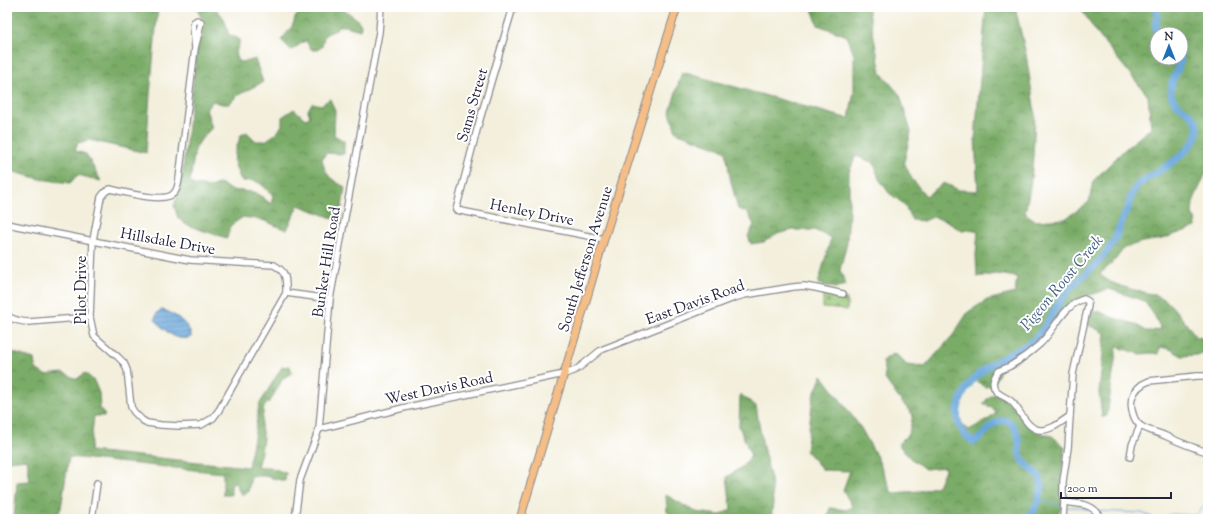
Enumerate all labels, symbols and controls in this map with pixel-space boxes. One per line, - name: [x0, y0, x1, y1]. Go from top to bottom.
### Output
- north arrow: [1149, 26, 1189, 66]
- text: N: [1164, 29, 1174, 45]
- street label: Sams Street: [453, 66, 494, 145]
- street label: South Jefferson Avenue: [554, 184, 619, 335]
- street label: Henley Drive: [488, 195, 576, 232]
- street label: Bunker Hill Road: [308, 205, 347, 319]
- street label: Hillsdale Drive: [119, 224, 217, 261]
- water label: Pigeon Roost Creek: [1016, 231, 1110, 336]
- street label: Pilot Drive: [72, 255, 93, 325]
- street label: East Davis Road: [643, 276, 748, 331]
- street label: West Davis Road: [383, 368, 496, 411]
- scale bar: [1061, 474, 1171, 500]
- text: 200 m: [1067, 480, 1098, 498]

